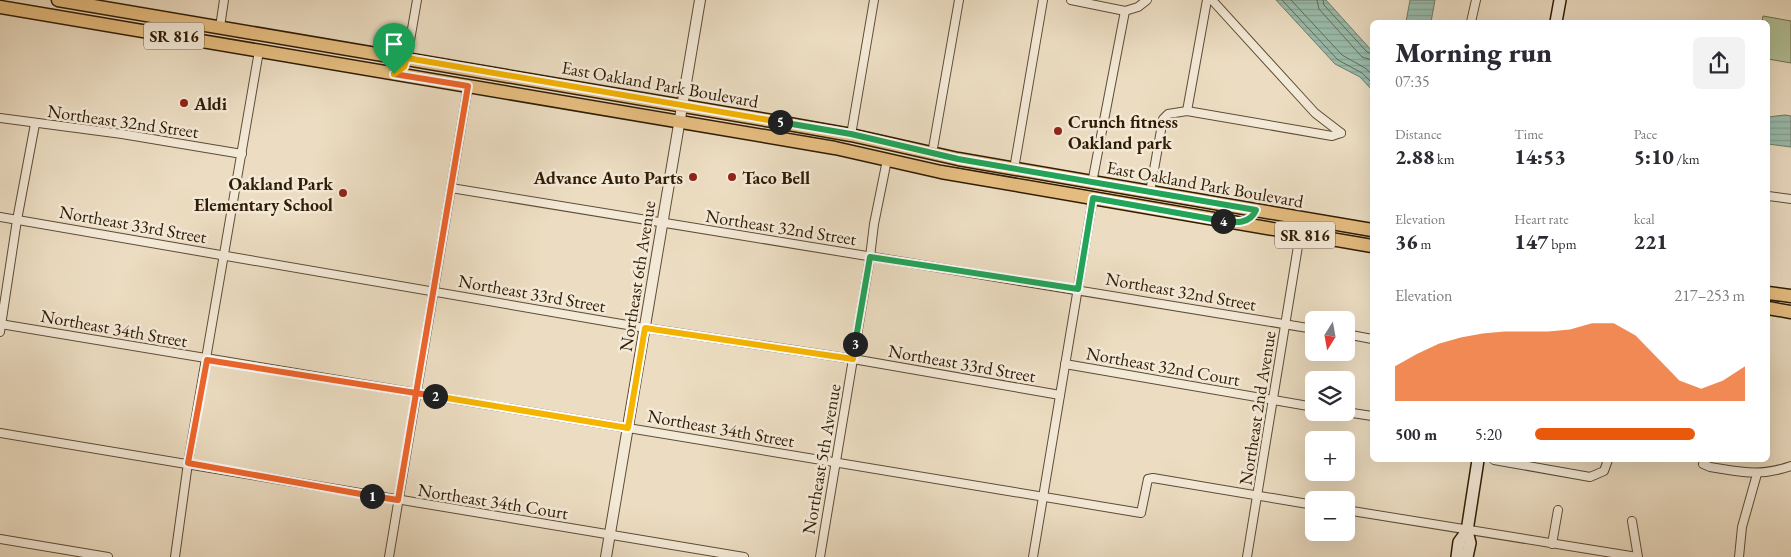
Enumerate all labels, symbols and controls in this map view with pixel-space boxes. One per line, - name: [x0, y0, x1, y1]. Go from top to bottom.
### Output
- road number: SR 816: [144, 22, 204, 50]
- pin: [373, 23, 415, 74]
- icon: arrive: [380, 30, 408, 58]
- text: Morning run: [1395, 34, 1552, 70]
- button: share: [1693, 37, 1745, 89]
- street label: East Oakland Park Boulevard: [560, 55, 761, 113]
- text: 07:35: [1395, 71, 1430, 92]
- place label: Aldi: [193, 92, 228, 115]
- marker: Aldi: [178, 97, 190, 109]
- street label: Northeast 32nd Street: [46, 99, 200, 143]
- pin: 5: [768, 110, 792, 134]
- place label: Crunch fitness Oakland park: [1068, 110, 1178, 154]
- text: 5: [777, 113, 784, 131]
- marker: Crunch fitness Oakland park: [1052, 125, 1064, 137]
- text: Distance: [1395, 125, 1442, 143]
- text: Time: [1514, 125, 1544, 143]
- text: Pace: [1634, 125, 1657, 143]
- text: 2.88: [1395, 143, 1434, 170]
- text: 14:53: [1514, 143, 1566, 170]
- text: 5:10: [1634, 143, 1674, 170]
- text: km: [1434, 150, 1455, 168]
- text: /km: [1674, 150, 1700, 168]
- street label: East Oakland Park Boulevard: [1105, 155, 1306, 213]
- place label: Advance Auto Parts: [532, 166, 683, 189]
- place label: Taco Bell: [742, 166, 810, 189]
- marker: Advance Auto Parts: [687, 171, 699, 183]
- marker: Taco Bell: [726, 171, 738, 183]
- place label: Oakland Park Elementary School: [194, 172, 334, 216]
- marker: Oakland Park Elementary School: [337, 187, 349, 199]
- street label: Northeast 6th Avenue: [614, 199, 660, 353]
- street label: Northeast 33rd Street: [58, 200, 209, 248]
- street label: Northeast 32nd Street: [704, 204, 858, 250]
- pin: 4: [1210, 208, 1236, 234]
- text: Elevation: [1395, 210, 1445, 228]
- text: Heart rate: [1514, 210, 1569, 228]
- text: kcal: [1634, 210, 1655, 228]
- text: 4: [1220, 212, 1227, 230]
- road number: SR 816: [1275, 222, 1335, 248]
- text: 36: [1395, 228, 1418, 255]
- text: 147: [1514, 228, 1548, 255]
- text: 221: [1634, 228, 1668, 255]
- text: m: [1418, 235, 1431, 253]
- text: bpm: [1548, 235, 1577, 253]
- street label: Northeast 32nd Street: [1104, 266, 1258, 316]
- street label: Northeast 33rd Street: [457, 269, 608, 317]
- text: Elevation: [1395, 285, 1453, 306]
- text: 217–253 m: [1674, 285, 1745, 306]
- street label: Northeast 34th Street: [39, 304, 190, 352]
- north arrow: [1305, 311, 1355, 361]
- map controls: [1305, 311, 1355, 541]
- street label: Northeast 2nd Avenue: [1233, 329, 1281, 487]
- pin: 3: [842, 332, 868, 356]
- text: 3: [852, 335, 859, 353]
- street label: Northeast 33rd Street: [887, 339, 1038, 387]
- street label: Northeast 32nd Court: [1084, 341, 1242, 391]
- button: layers: [1305, 371, 1355, 421]
- street label: Northeast 5th Avenue: [796, 382, 846, 536]
- pin: 2: [422, 384, 448, 408]
- text: 2: [432, 387, 439, 405]
- street label: Northeast 34th Street: [646, 404, 797, 452]
- text: 500 m: [1395, 424, 1437, 445]
- text: 5:20: [1475, 424, 1502, 445]
- button: +: [1305, 431, 1355, 481]
- street label: Northeast 34th Court: [416, 478, 570, 524]
- pin: 1: [360, 484, 384, 508]
- text: 1: [369, 487, 376, 505]
- button: −: [1305, 491, 1355, 541]

